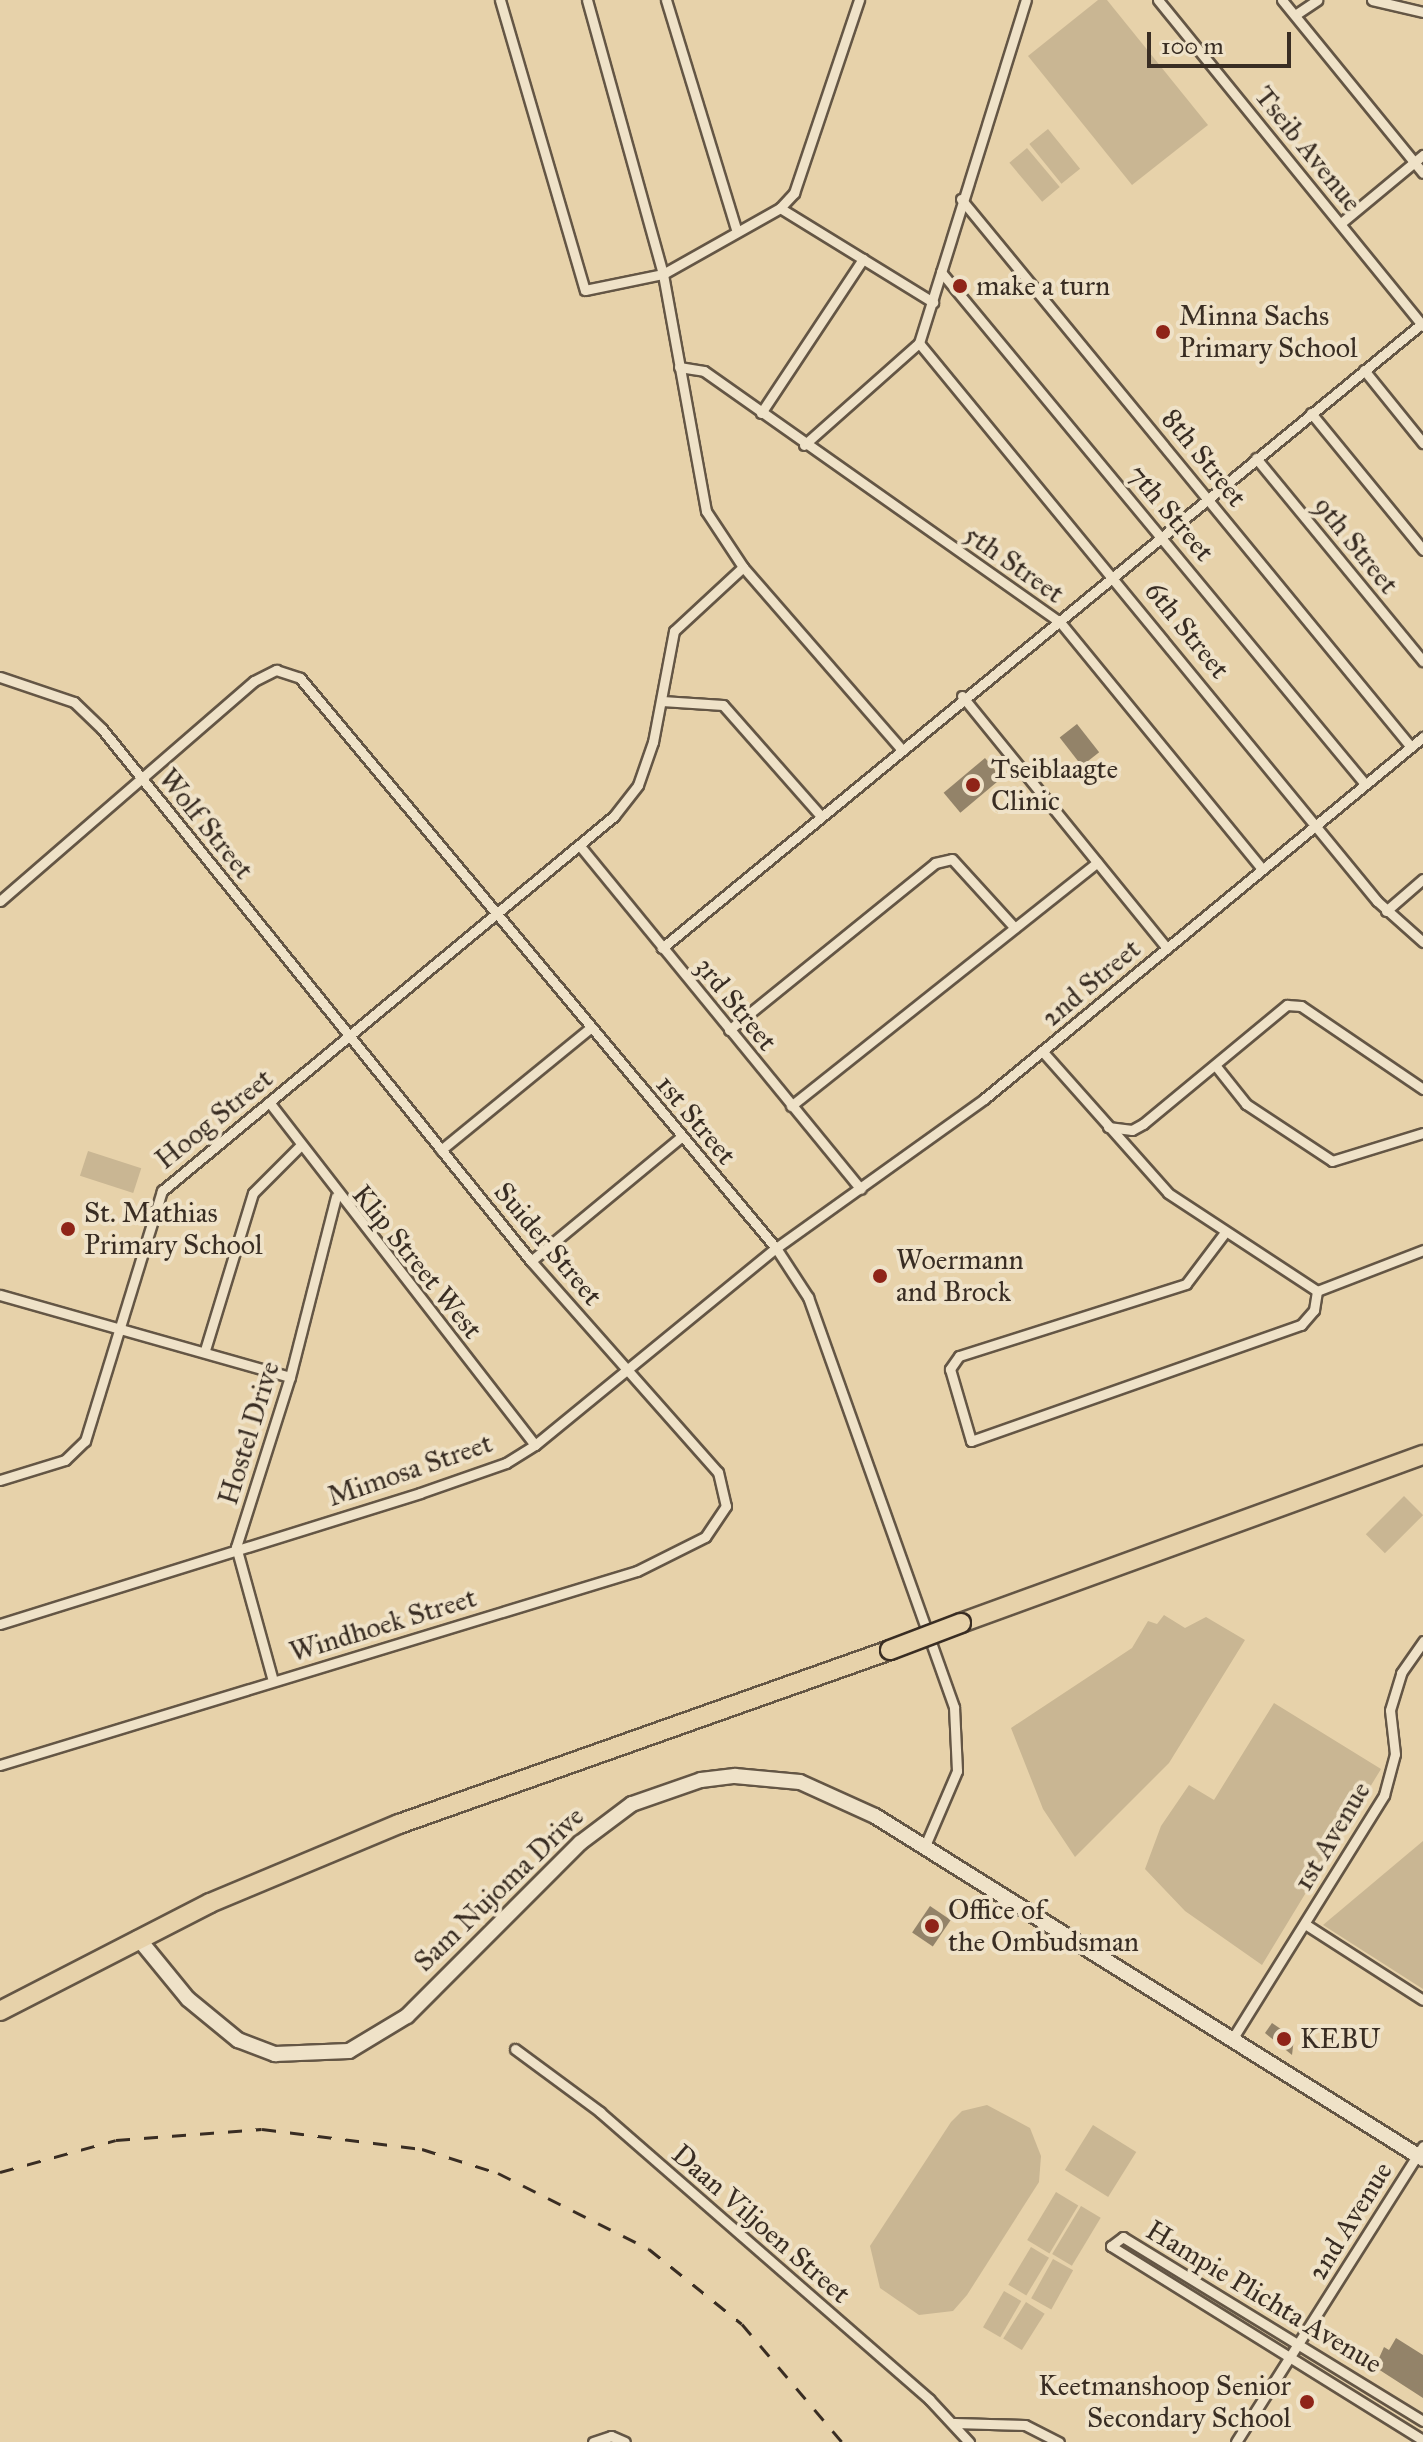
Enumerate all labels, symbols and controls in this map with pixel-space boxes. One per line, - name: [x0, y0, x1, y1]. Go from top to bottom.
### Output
- scale bar: [1151, 16, 1295, 66]
- text: 100 m: [1161, 31, 1224, 61]
- street label: Tseib Avenue: [1247, 80, 1369, 218]
- place label: make a turn: [976, 269, 1110, 303]
- marker: make a turn: [951, 277, 969, 295]
- place label: Minna Sachs Primary School: [1179, 299, 1358, 365]
- marker: Minna Sachs Primary School: [1154, 323, 1172, 341]
- street label: 8th Street: [1154, 402, 1254, 514]
- street label: 7th Street: [1121, 458, 1221, 568]
- street label: 9th Street: [1306, 489, 1406, 601]
- street label: 5th Street: [958, 518, 1070, 610]
- street label: 6th Street: [1138, 575, 1236, 685]
- place label: Tseiblaagte Clinic: [991, 752, 1118, 818]
- street label: Wolf Street: [151, 762, 261, 886]
- marker: Tseiblaagte Clinic: [962, 774, 984, 796]
- street label: 2nd Street: [1035, 932, 1147, 1034]
- street label: 3rd Street: [688, 950, 784, 1058]
- street label: Hoog Street: [149, 1062, 279, 1176]
- street label: 1st Street: [649, 1068, 743, 1172]
- street label: Suider Street: [487, 1176, 609, 1312]
- street label: Klip Street West: [345, 1178, 489, 1346]
- place label: St. Mathias Primary School: [84, 1196, 263, 1262]
- marker: St. Mathias Primary School: [59, 1220, 77, 1238]
- place label: Woermann and Brock: [896, 1243, 1024, 1309]
- marker: Woermann and Brock: [871, 1267, 889, 1285]
- street label: Hostel Drive: [211, 1357, 287, 1509]
- street label: Mimosa Street: [323, 1426, 497, 1514]
- street label: Windhoek Street: [286, 1581, 480, 1669]
- street label: 1st Avenue: [1286, 1775, 1378, 1897]
- street label: Sam Nujoma Drive: [407, 1800, 591, 1978]
- place label: Office of the Ombudsman: [948, 1893, 1139, 1959]
- marker: Office of the Ombudsman: [923, 1917, 941, 1935]
- place label: KEBU: [1300, 2022, 1380, 2056]
- marker: KEBU: [1275, 2030, 1293, 2048]
- street label: Daan Viljoen Street: [665, 2137, 857, 2311]
- street label: 2nd Avenue: [1300, 2156, 1400, 2286]
- street label: Hampie Plichta Avenue: [1140, 2213, 1388, 2381]
- place label: Keetmanshoop Senior Secondary School: [1038, 2369, 1291, 2435]
- marker: Keetmanshoop Senior Secondary School: [1298, 2393, 1316, 2411]

